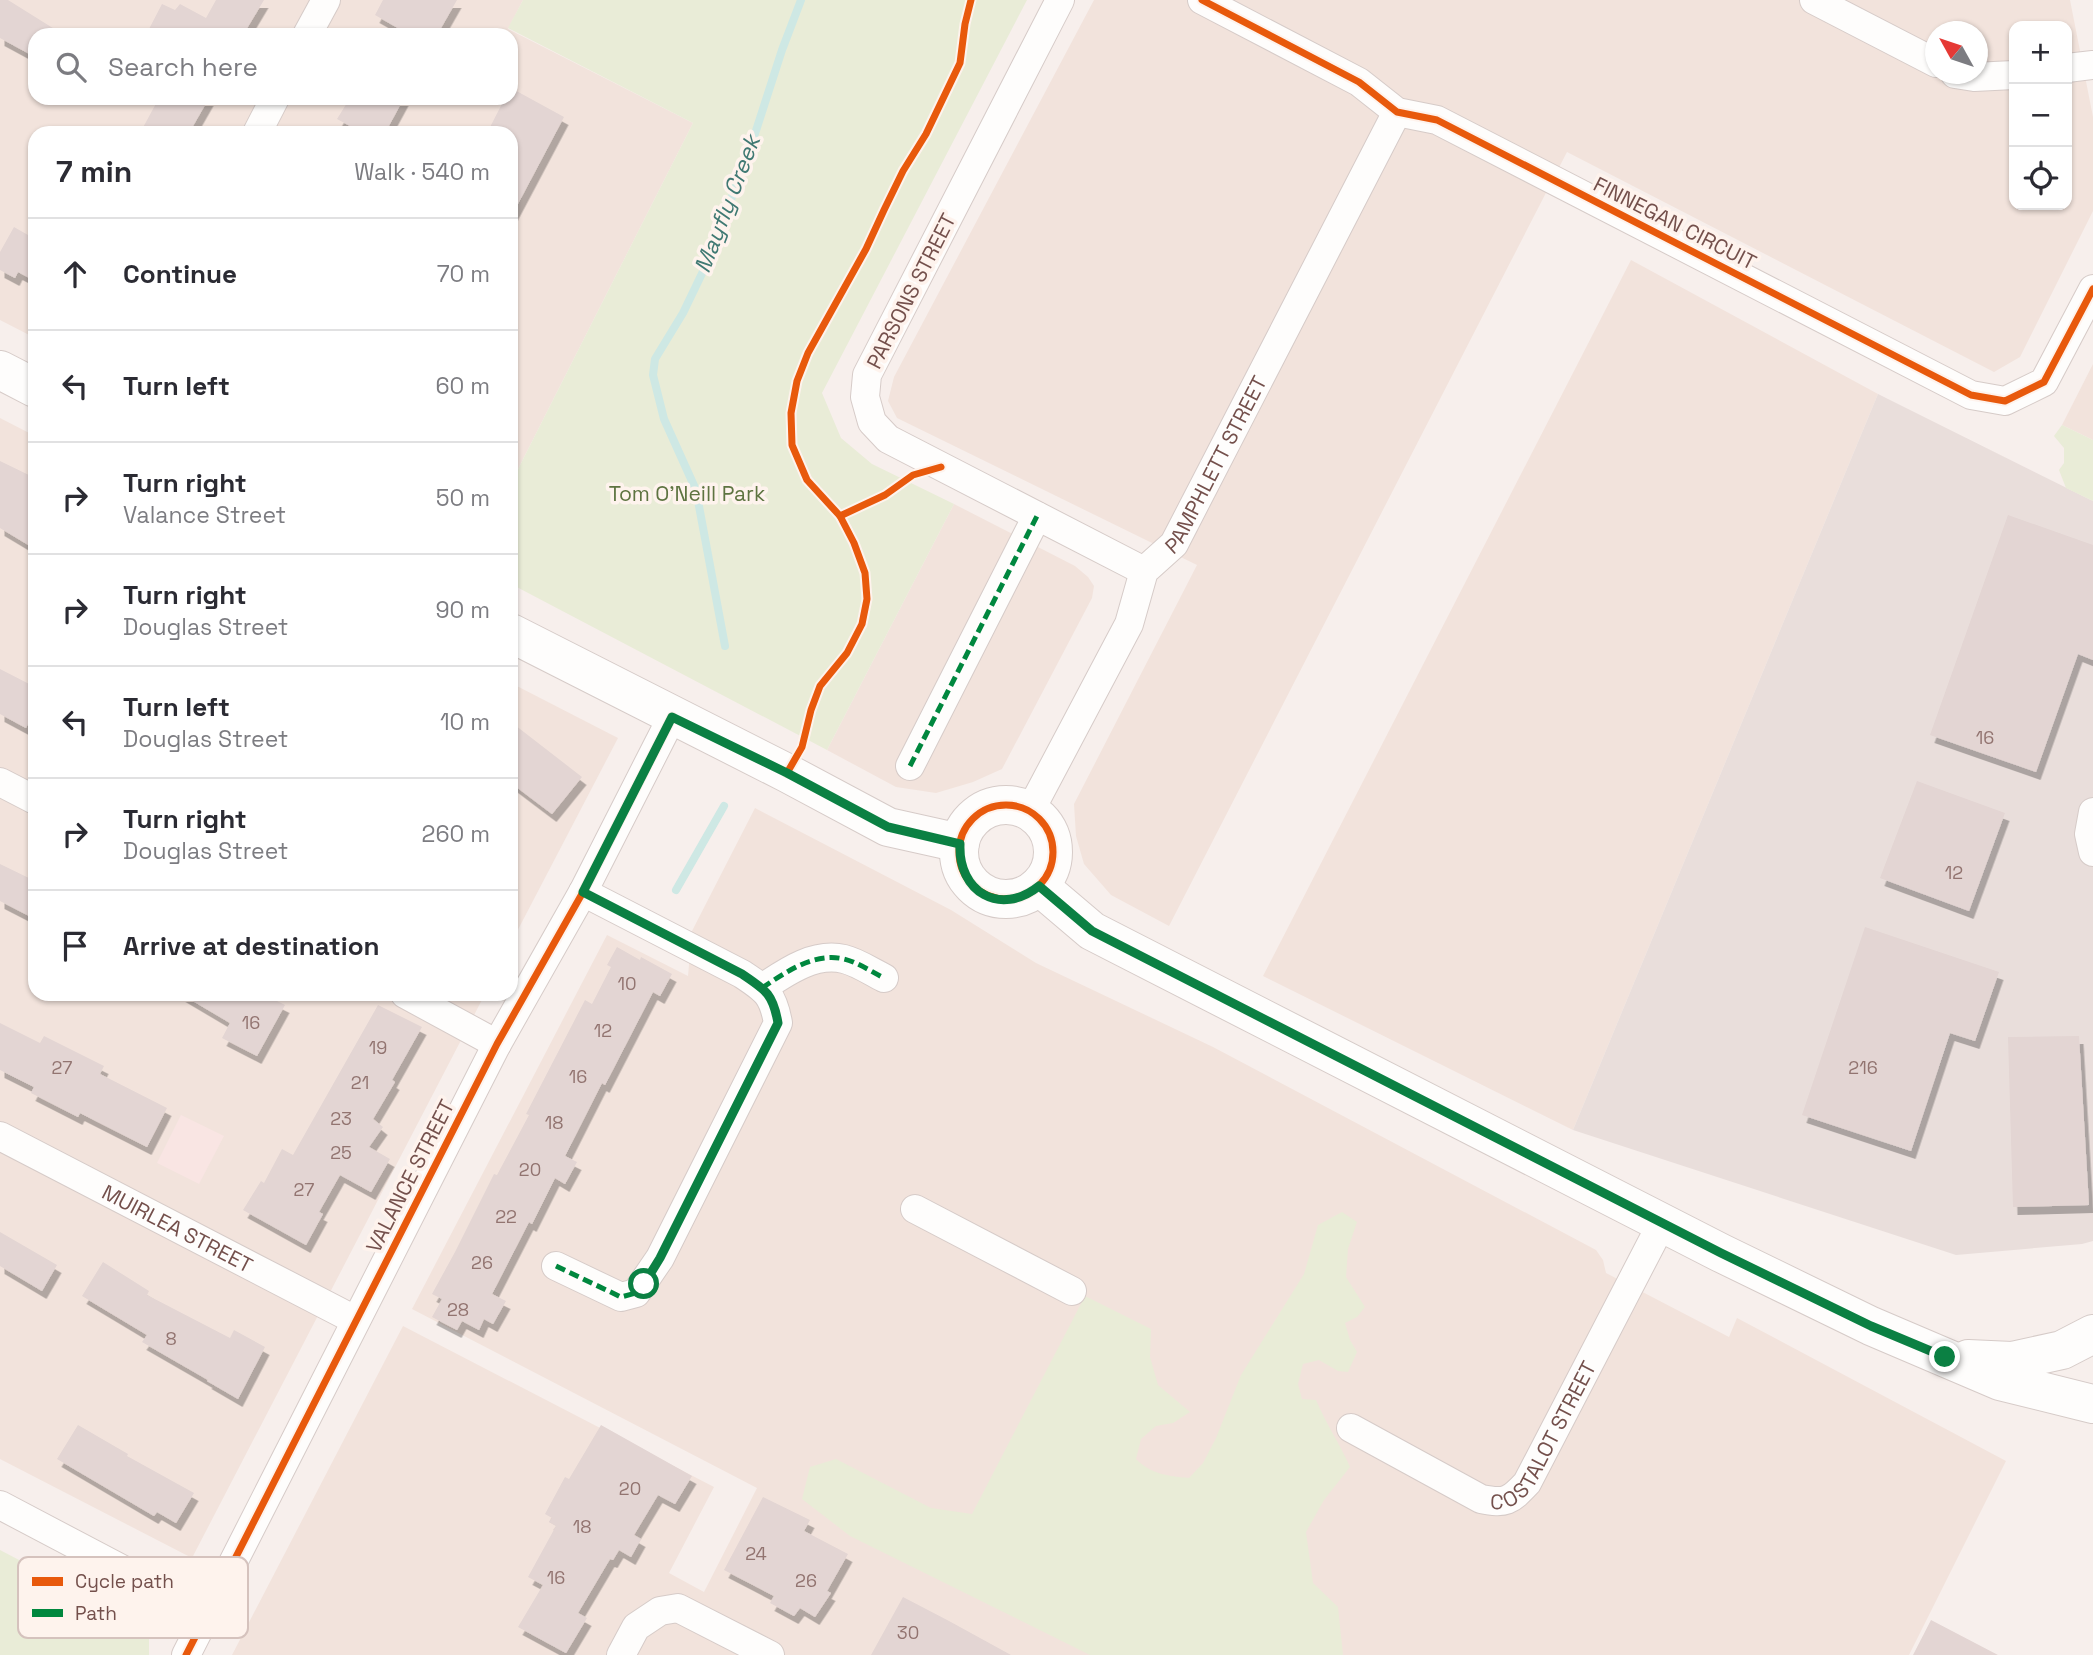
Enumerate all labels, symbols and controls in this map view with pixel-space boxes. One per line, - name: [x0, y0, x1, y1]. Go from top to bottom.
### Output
- north arrow: [1925, 21, 1988, 84]
- map controls: [2009, 21, 2072, 210]
- button: +: [2009, 21, 2072, 84]
- search box: [28, 28, 518, 105]
- icon: search: [52, 48, 90, 86]
- text: Search here: [108, 50, 258, 84]
- button: −: [2009, 84, 2072, 147]
- water label: Mayfly Creek: [687, 129, 768, 277]
- button: locate: [2009, 147, 2072, 210]
- text: 7 min: [56, 152, 132, 191]
- text: Walk · 540 m: [354, 157, 490, 187]
- street label: FINNEGAN CIRCUIT: [1589, 170, 1761, 276]
- street label: PARSONS STREET: [860, 209, 962, 373]
- icon: ahead: [56, 255, 94, 293]
- text: Continue: [123, 257, 237, 291]
- text: 70 m: [437, 259, 490, 289]
- icon: left: [56, 367, 94, 405]
- text: Turn left: [123, 369, 230, 403]
- text: 60 m: [435, 371, 490, 401]
- street label: PAMPHLETT STREET: [1159, 371, 1272, 559]
- text: Turn right: [123, 466, 247, 500]
- icon: right: [56, 479, 94, 517]
- park label: Tom O'Neill Park: [609, 480, 765, 507]
- text: 50 m: [436, 483, 490, 513]
- text: Valance Street: [123, 500, 286, 530]
- text: Turn right: [123, 578, 247, 612]
- icon: right: [56, 591, 94, 629]
- text: 90 m: [435, 595, 490, 625]
- text: Douglas Street: [123, 612, 288, 642]
- text: Turn left: [123, 690, 230, 724]
- icon: left: [56, 703, 94, 741]
- text: 10 m: [440, 707, 490, 737]
- text: Douglas Street: [123, 724, 288, 754]
- house number: 16: [1976, 726, 1994, 749]
- text: Turn right: [123, 802, 247, 836]
- icon: right: [56, 815, 94, 853]
- text: 260 m: [422, 819, 490, 849]
- text: Douglas Street: [123, 836, 288, 866]
- house number: 12: [1945, 861, 1963, 884]
- icon: arrive: [56, 927, 94, 965]
- text: Arrive at destination: [123, 929, 380, 963]
- house number: 10: [617, 972, 637, 995]
- house number: 16: [242, 1011, 260, 1034]
- house number: 12: [594, 1019, 612, 1042]
- house number: 19: [369, 1036, 387, 1059]
- house number: 27: [52, 1056, 72, 1079]
- house number: 216: [1848, 1056, 1878, 1079]
- house number: 16: [569, 1065, 587, 1088]
- house number: 21: [351, 1071, 369, 1094]
- street label: VALANCE STREET: [360, 1095, 460, 1257]
- house number: 23: [330, 1107, 352, 1130]
- house number: 18: [545, 1111, 563, 1134]
- house number: 25: [330, 1141, 352, 1164]
- house number: 20: [519, 1158, 541, 1181]
- street label: MUIRLEA STREET: [98, 1178, 258, 1278]
- house number: 27: [294, 1178, 314, 1201]
- house number: 22: [495, 1205, 517, 1228]
- house number: 26: [471, 1251, 493, 1274]
- route start: [628, 1268, 659, 1299]
- house number: 28: [447, 1298, 469, 1321]
- house number: 8: [165, 1327, 177, 1350]
- route end: [1929, 1341, 1960, 1372]
- street label: COSTALOT STREET: [1490, 1356, 1602, 1515]
- house number: 20: [619, 1477, 641, 1500]
- house number: 18: [573, 1515, 591, 1538]
- house number: 24: [745, 1542, 767, 1565]
- legend: [18, 1557, 248, 1638]
- house number: 16: [547, 1566, 565, 1589]
- text: Cycle path: [75, 1569, 174, 1594]
- house number: 26: [795, 1569, 817, 1592]
- text: Path: [75, 1601, 117, 1626]
- house number: 30: [897, 1621, 919, 1644]

